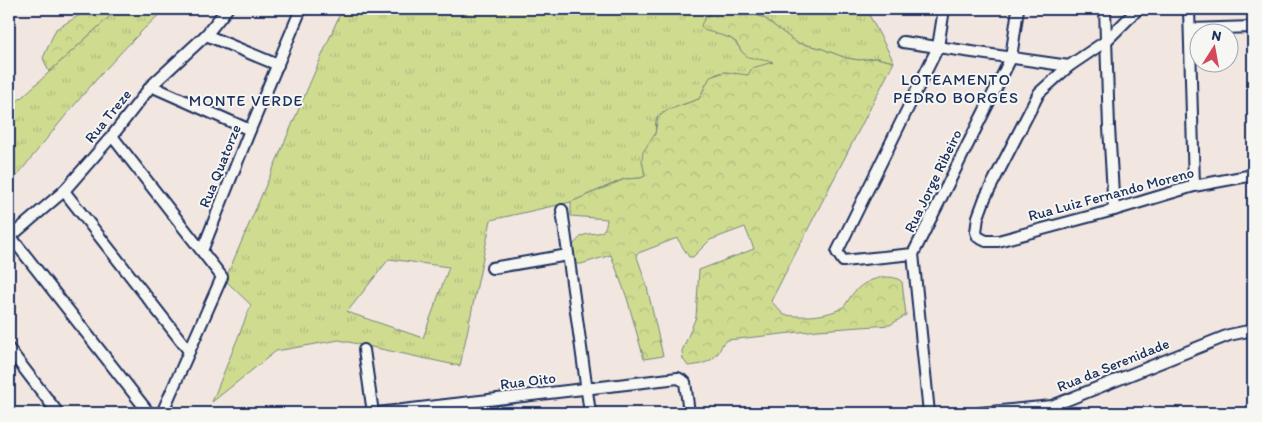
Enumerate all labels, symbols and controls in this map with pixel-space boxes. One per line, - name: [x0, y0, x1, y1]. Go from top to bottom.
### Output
- north arrow: [1190, 22, 1240, 72]
- text: N: [1210, 26, 1223, 45]
- district label: LOTEAMENTO PEDRO BORGES: [893, 70, 1019, 107]
- street label: Rua Treze: [81, 86, 135, 146]
- district label: MONTE VERDE: [189, 91, 303, 110]
- street label: Rua Quatorze: [195, 122, 245, 210]
- street label: Rua Jorge Ribeiro: [900, 127, 966, 235]
- street label: Rua Luiz Fernando Moreno: [1026, 163, 1196, 225]
- street label: Rua da Serenidade: [1054, 334, 1172, 396]
- street label: Rua Oito: [499, 369, 557, 393]

